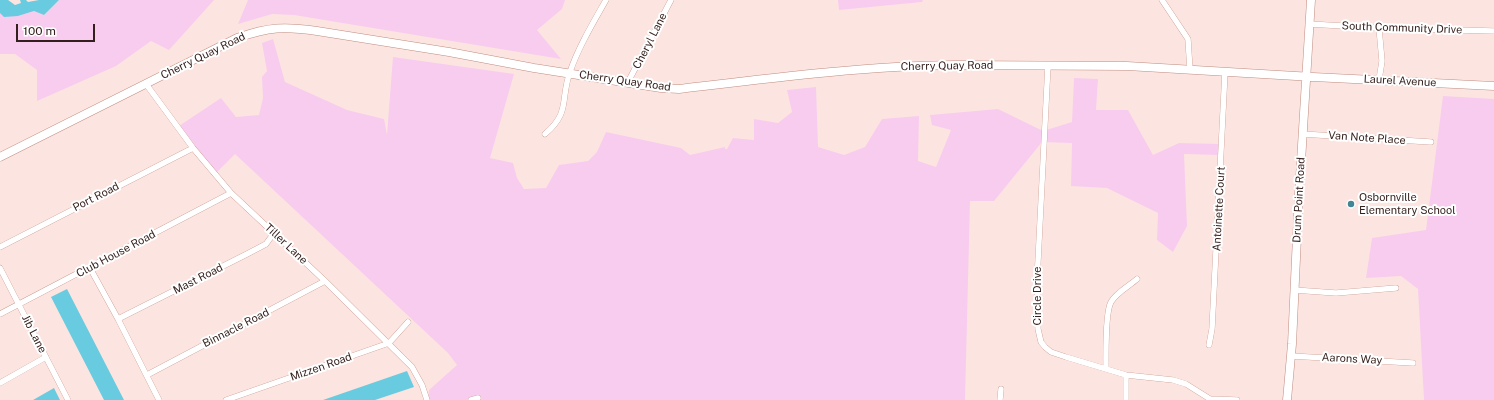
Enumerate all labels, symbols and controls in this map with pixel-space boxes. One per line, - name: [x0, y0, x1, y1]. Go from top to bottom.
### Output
- street label: Cheryl Lane: [630, 11, 670, 71]
- scale bar: [18, 16, 97, 42]
- street label: South Community Drive: [1341, 19, 1463, 37]
- text: 100 m: [23, 24, 56, 38]
- street label: Cherry Quay Road: [159, 30, 247, 82]
- street label: Cherry Quay Road: [901, 59, 993, 73]
- street label: Cherry Quay Road: [578, 68, 672, 94]
- street label: Laurel Avenue: [1363, 73, 1437, 89]
- street label: Van Note Place: [1328, 129, 1406, 147]
- street label: Drum Point Road: [1290, 157, 1308, 243]
- street label: Antoinette Court: [1210, 166, 1228, 252]
- street label: Port Road: [71, 180, 121, 214]
- place label: Osbornville Elementary School: [1359, 191, 1456, 217]
- marker: Osbornville Elementary School: [1346, 199, 1356, 209]
- street label: Tiller Lane: [262, 221, 310, 267]
- street label: Club House Road: [74, 228, 158, 280]
- street label: Mast Road: [171, 261, 225, 297]
- street label: Circle Drive: [1031, 267, 1045, 325]
- street label: Binnacle Road: [201, 306, 271, 350]
- street label: Jib Lane: [19, 313, 49, 355]
- street label: Mizzen Road: [288, 350, 354, 384]
- street label: Aarons Way: [1321, 351, 1383, 367]

